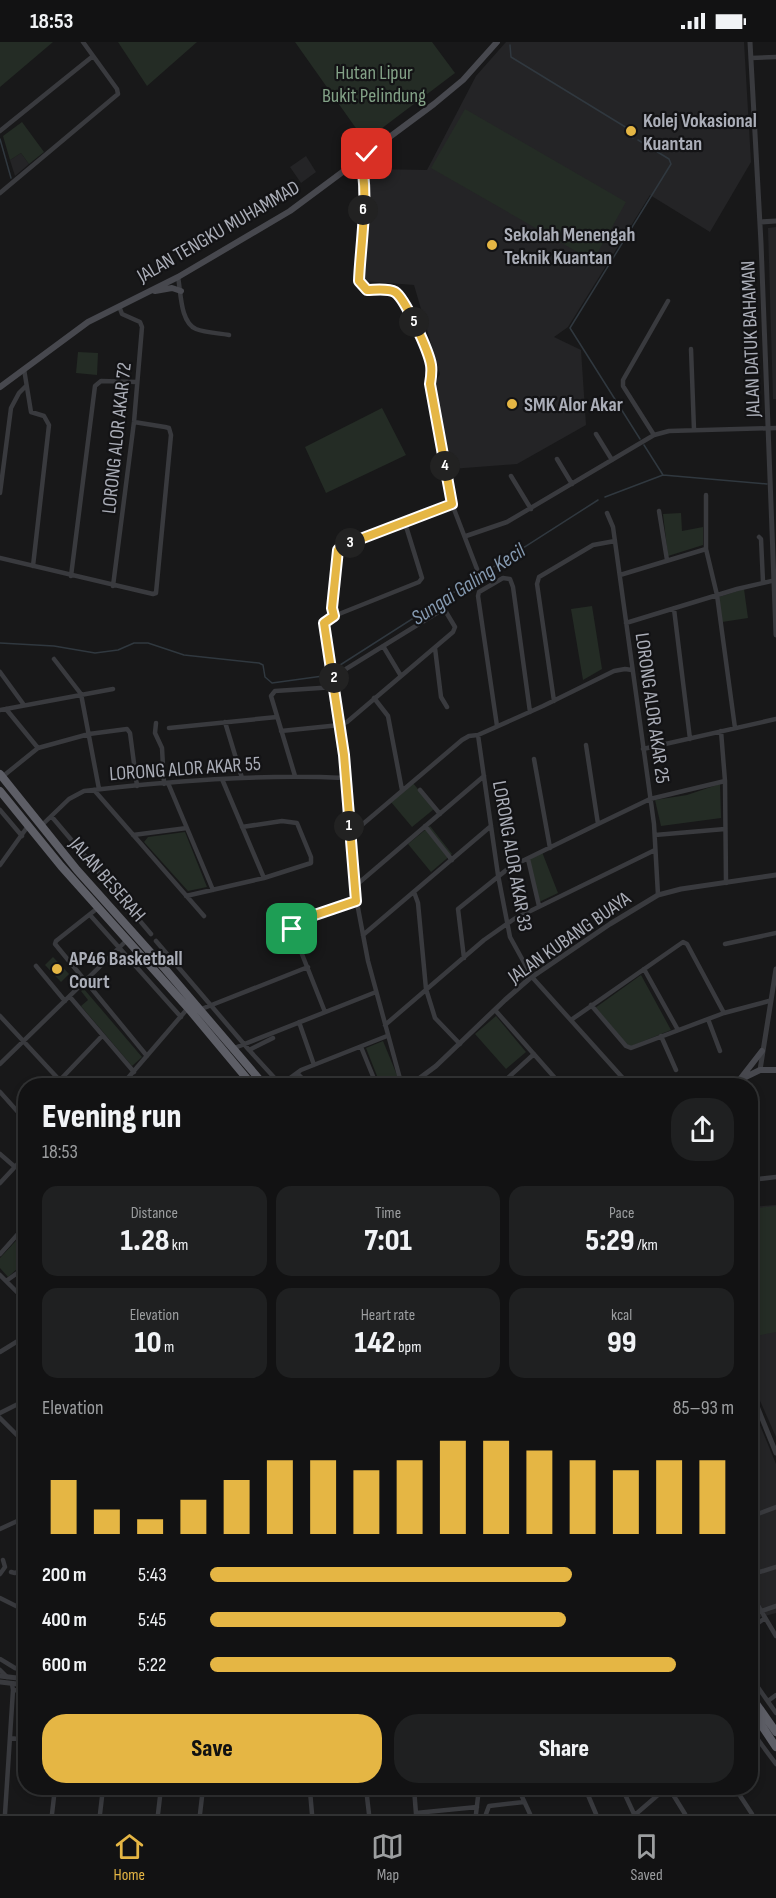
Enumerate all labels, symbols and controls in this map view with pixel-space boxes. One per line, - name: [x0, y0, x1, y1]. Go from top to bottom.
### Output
- text: 18:53: [30, 8, 73, 35]
- park label: Hutan Lipur Bukit Pelindung: [322, 61, 426, 108]
- place label: Kolej Vokasional Kuantan: [643, 109, 757, 156]
- marker: Kolej Vokasional Kuantan: [624, 124, 638, 138]
- pin: [341, 128, 392, 179]
- icon: check: [350, 137, 383, 170]
- street label: JALAN TENGKU MUHAMMAD: [132, 176, 304, 289]
- pin: 6: [348, 195, 378, 225]
- text: 6: [359, 200, 367, 219]
- place label: Sekolah Menengah Teknik Kuantan: [504, 223, 635, 270]
- marker: Sekolah Menengah Teknik Kuantan: [485, 238, 499, 252]
- street label: JALAN DATUK BAHAMAN: [736, 260, 766, 419]
- pin: 5: [399, 307, 429, 337]
- text: 5: [410, 312, 418, 331]
- street label: LORONG ALOR AKAR 72: [97, 361, 137, 515]
- place label: SMK Alor Akar: [524, 393, 623, 417]
- marker: SMK Alor Akar: [505, 397, 519, 411]
- pin: 4: [430, 451, 460, 481]
- text: 4: [441, 456, 449, 475]
- pin: 3: [335, 528, 365, 558]
- text: 3: [346, 533, 354, 552]
- water label: Sungai Galing Kecil: [407, 538, 531, 631]
- street label: LORONG ALOR AKAR 25: [630, 631, 674, 785]
- pin: 2: [319, 663, 349, 693]
- text: 2: [330, 668, 338, 687]
- street label: LORONG ALOR AKAR 55: [108, 752, 262, 786]
- street label: LORONG ALOR AKAR 33: [487, 779, 537, 933]
- pin: 1: [334, 811, 364, 841]
- text: 1: [346, 816, 352, 835]
- street label: JALAN BESERAH: [63, 832, 150, 927]
- street label: JALAN KUBANG BUAYA: [503, 886, 636, 990]
- pin: [266, 903, 317, 954]
- icon: arrive: [275, 912, 308, 945]
- place label: AP46 Basketball Court: [68, 947, 182, 994]
- marker: AP46 Basketball Court: [50, 962, 64, 976]
- text: Evening run: [42, 1097, 182, 1137]
- button: share: [671, 1098, 734, 1161]
- text: 18:53: [42, 1140, 78, 1164]
- text: Distance: [131, 1204, 178, 1223]
- text: Time: [375, 1204, 401, 1223]
- text: Pace: [609, 1204, 634, 1223]
- text: 1.28: [120, 1223, 169, 1259]
- text: 7:01: [364, 1223, 412, 1259]
- text: 5:29: [586, 1223, 634, 1259]
- text: km: [169, 1236, 188, 1255]
- text: /km: [634, 1236, 658, 1255]
- text: Elevation: [130, 1306, 179, 1325]
- text: Heart rate: [361, 1306, 415, 1325]
- text: kcal: [611, 1306, 632, 1325]
- text: 10: [134, 1325, 161, 1361]
- text: 142: [355, 1325, 395, 1361]
- text: 99: [607, 1325, 636, 1361]
- text: m: [161, 1338, 174, 1357]
- text: bpm: [395, 1338, 421, 1357]
- text: Elevation: [42, 1396, 104, 1420]
- text: 85–93 m: [673, 1396, 734, 1420]
- text: 200 m: [42, 1563, 86, 1587]
- text: 5:43: [138, 1563, 167, 1587]
- text: 400 m: [42, 1608, 87, 1632]
- text: 5:45: [138, 1608, 166, 1632]
- text: 600 m: [42, 1653, 87, 1677]
- text: 5:22: [138, 1653, 166, 1677]
- button: Save: [42, 1714, 382, 1783]
- button: Share: [394, 1714, 734, 1783]
- tab: Home: [113, 1830, 146, 1885]
- tab: Map: [371, 1830, 404, 1885]
- tab: Saved: [630, 1830, 663, 1885]

